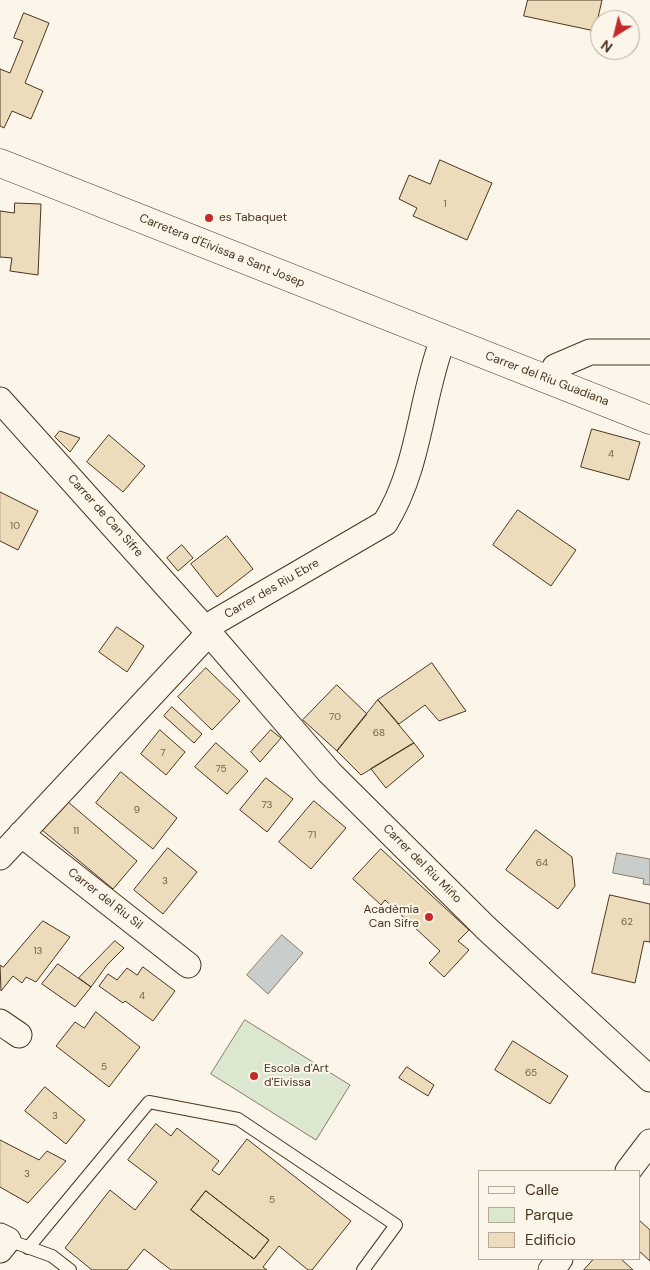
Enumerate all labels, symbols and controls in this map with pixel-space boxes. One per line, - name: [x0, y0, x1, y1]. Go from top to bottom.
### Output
- north arrow: [590, 10, 640, 60]
- text: N: [597, 36, 616, 57]
- house number: 1: [443, 198, 447, 210]
- street label: Carretera d'Eivissa a Sant Josep: [137, 211, 307, 291]
- place label: es Tabaquet: [219, 211, 287, 225]
- marker: es Tabaquet: [203, 212, 215, 224]
- street label: Carrer del Riu Guadiana: [483, 349, 611, 409]
- house number: 4: [608, 448, 614, 460]
- street label: Carrer de Can Sifre: [64, 472, 146, 560]
- house number: 10: [10, 520, 20, 532]
- street label: Carrer des Riu Ebre: [222, 556, 322, 622]
- house number: 70: [329, 711, 341, 723]
- house number: 68: [373, 727, 385, 739]
- house number: 7: [160, 747, 166, 759]
- house number: 75: [215, 763, 227, 775]
- house number: 73: [262, 799, 272, 811]
- house number: 9: [134, 804, 140, 816]
- street label: Carrer del Riu Miño: [380, 822, 464, 906]
- house number: 11: [73, 825, 79, 837]
- house number: 71: [308, 829, 316, 841]
- house number: 64: [536, 857, 548, 869]
- street label: Carrer del Riu Sil: [65, 865, 145, 933]
- house number: 3: [162, 875, 168, 887]
- place label: Acadèmia Can Sifre: [364, 903, 419, 931]
- marker: Acadèmia Can Sifre: [423, 911, 435, 923]
- house number: 62: [621, 916, 633, 928]
- house number: 13: [33, 945, 43, 957]
- house number: 4: [139, 990, 145, 1002]
- house number: 5: [101, 1061, 107, 1073]
- place label: Escola d'Art d'Eivissa: [264, 1062, 329, 1090]
- house number: 65: [525, 1067, 537, 1079]
- marker: Escola d'Art d'Eivissa: [248, 1070, 260, 1082]
- house number: 3: [52, 1110, 58, 1122]
- house number: 3: [24, 1168, 30, 1180]
- legend: [478, 1170, 640, 1260]
- text: Calle: [525, 1180, 559, 1200]
- house number: 5: [269, 1194, 275, 1206]
- text: Parque: [525, 1205, 573, 1225]
- text: Edificio: [525, 1230, 576, 1250]

